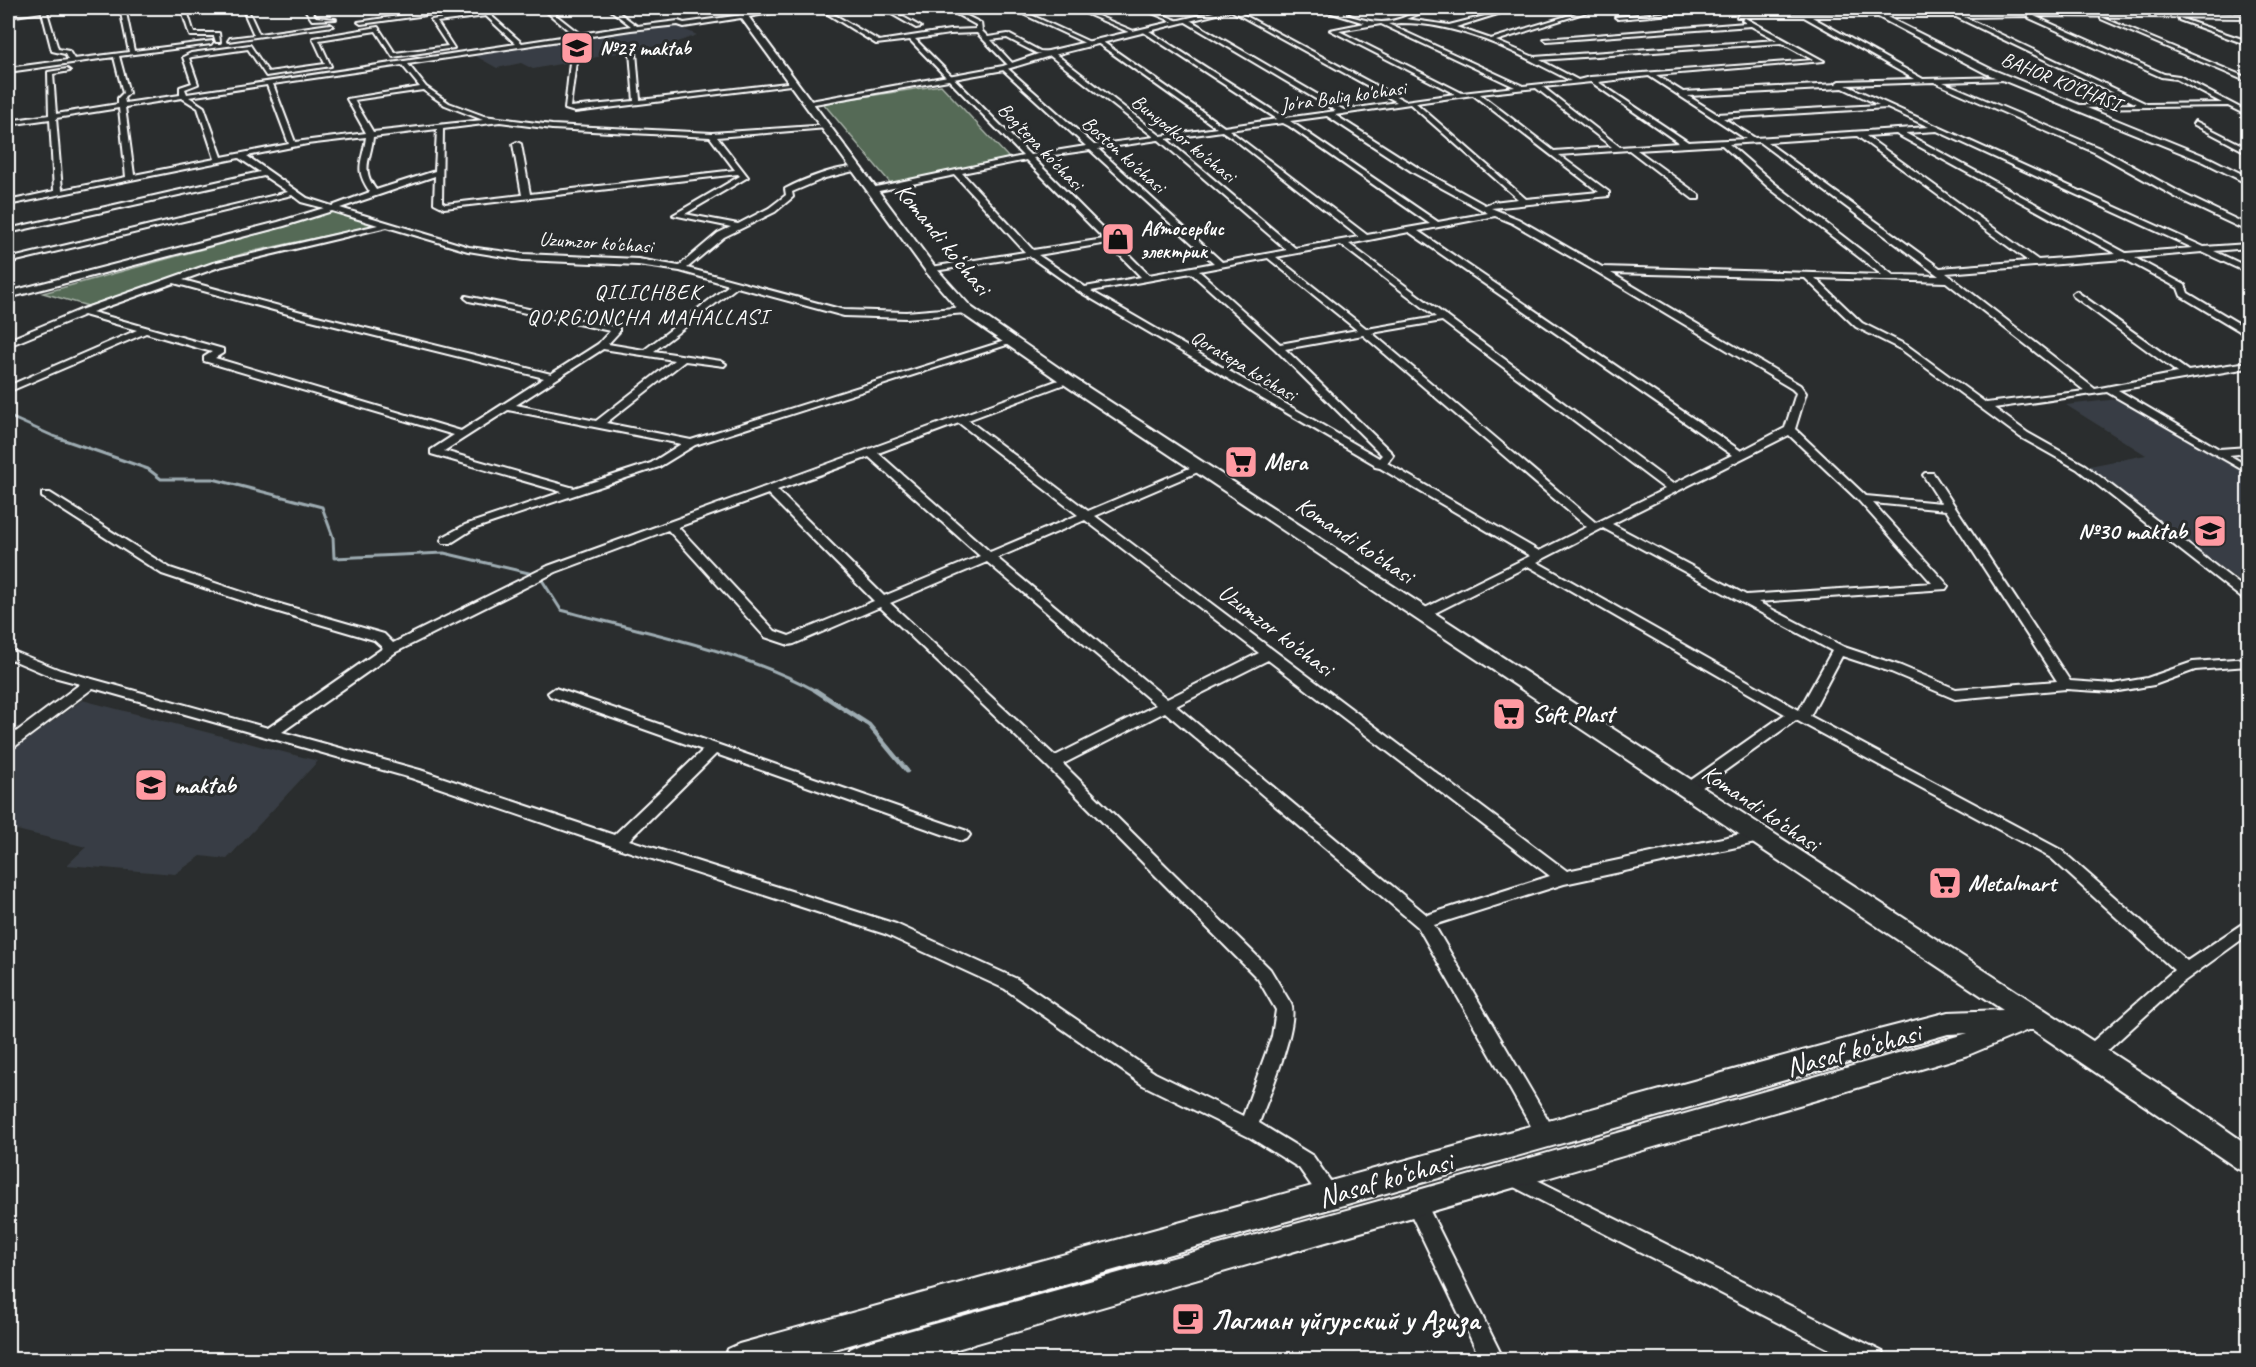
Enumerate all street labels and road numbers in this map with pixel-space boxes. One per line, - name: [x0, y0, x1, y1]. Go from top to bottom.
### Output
- street label: BAHOR KO'CHASI: [1997, 46, 2128, 118]
- street label: Jo'ra Baliq ko'chasi: [1278, 75, 1410, 118]
- street label: Bunyodkor ko'chasi: [1126, 89, 1243, 190]
- street label: Bog'tepa ko'chasi: [993, 97, 1090, 197]
- street label: Boston ko'chasi: [1077, 110, 1172, 200]
- street label: Komandi ko‘chasi: [889, 177, 999, 303]
- street label: Uzumzor ko'chasi: [538, 226, 656, 259]
- street label: Qoratepa ko'chasi: [1186, 324, 1303, 408]
- street label: Komandi ko‘chasi: [1290, 490, 1422, 592]
- street label: Uzumzor ko'chasi: [1212, 577, 1342, 685]
- street label: Komandi ko‘chasi: [1696, 758, 1828, 860]
- street label: Nasaf ko‘chasi: [1782, 1014, 1928, 1084]
- street label: Nasaf ko‘chasi: [1314, 1143, 1460, 1215]

